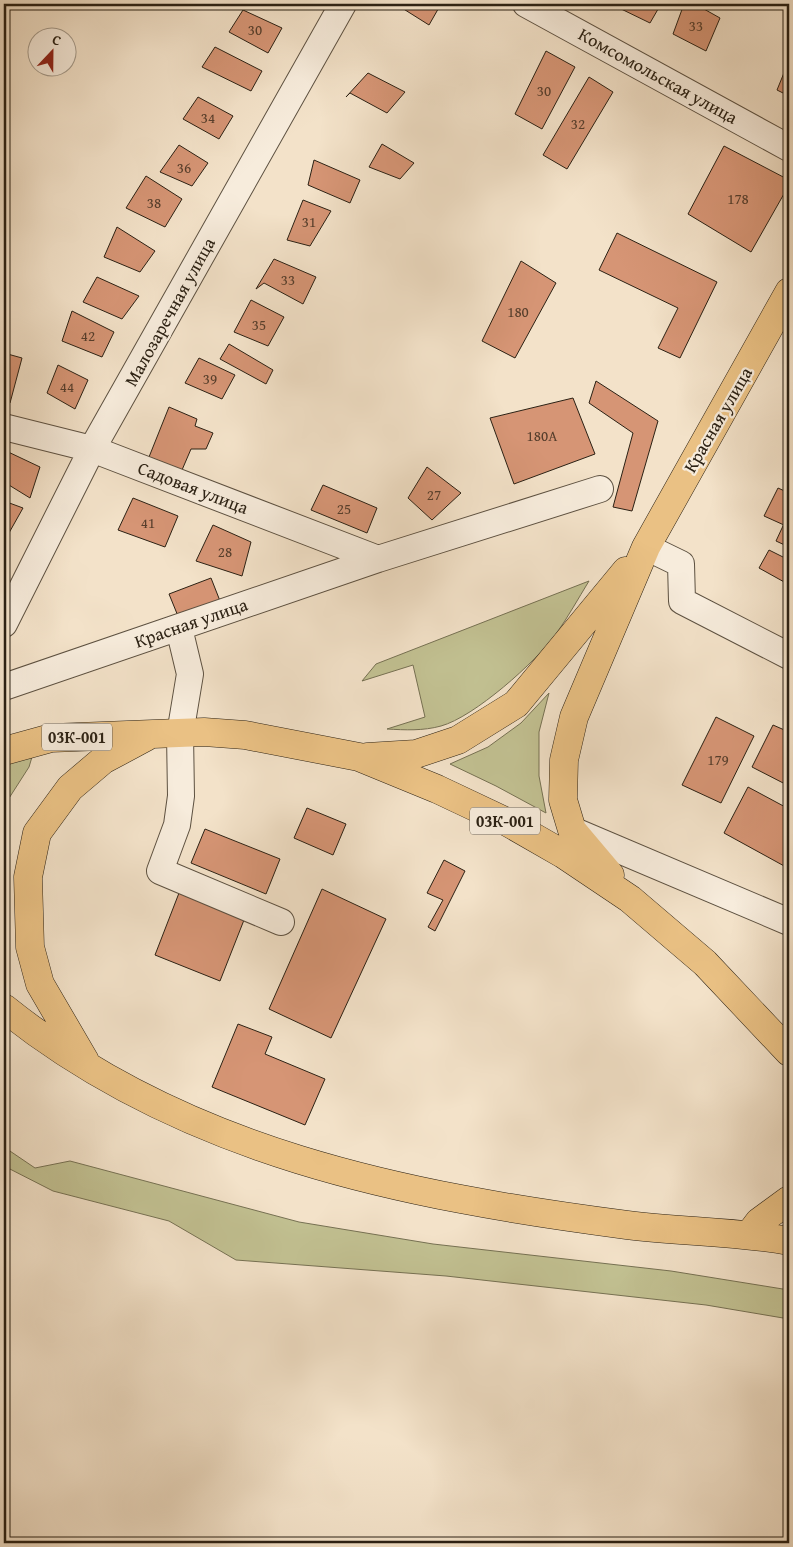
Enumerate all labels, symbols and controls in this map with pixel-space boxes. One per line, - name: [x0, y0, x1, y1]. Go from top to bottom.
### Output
- house number: 33: [689, 15, 703, 36]
- house number: 30: [248, 19, 262, 40]
- street label: Комсомольская улица: [574, 21, 743, 131]
- north arrow: [28, 28, 78, 78]
- text: С: [49, 29, 64, 51]
- house number: 30: [537, 80, 551, 101]
- house number: 34: [201, 107, 215, 128]
- house number: 32: [571, 113, 585, 134]
- house number: 36: [177, 157, 191, 178]
- house number: 178: [727, 188, 749, 209]
- house number: 38: [147, 192, 161, 213]
- house number: 31: [302, 211, 316, 232]
- street label: Малозаречная улица: [117, 232, 222, 391]
- house number: 33: [281, 269, 295, 290]
- house number: 180: [507, 301, 529, 322]
- house number: 35: [252, 314, 266, 335]
- house number: 42: [81, 325, 95, 346]
- street label: Красная улица: [676, 362, 759, 478]
- house number: 39: [203, 368, 217, 389]
- house number: 44: [60, 376, 74, 397]
- house number: 180А: [527, 425, 557, 446]
- street label: Садовая улица: [134, 454, 253, 521]
- house number: 27: [427, 484, 441, 505]
- house number: 25: [337, 498, 351, 519]
- house number: 41: [141, 512, 155, 533]
- house number: 28: [218, 541, 232, 562]
- street label: Красная улица: [131, 590, 251, 655]
- road number: 03К-001: [42, 724, 112, 750]
- house number: 179: [707, 749, 729, 770]
- road number: 03К-001: [470, 808, 540, 834]

